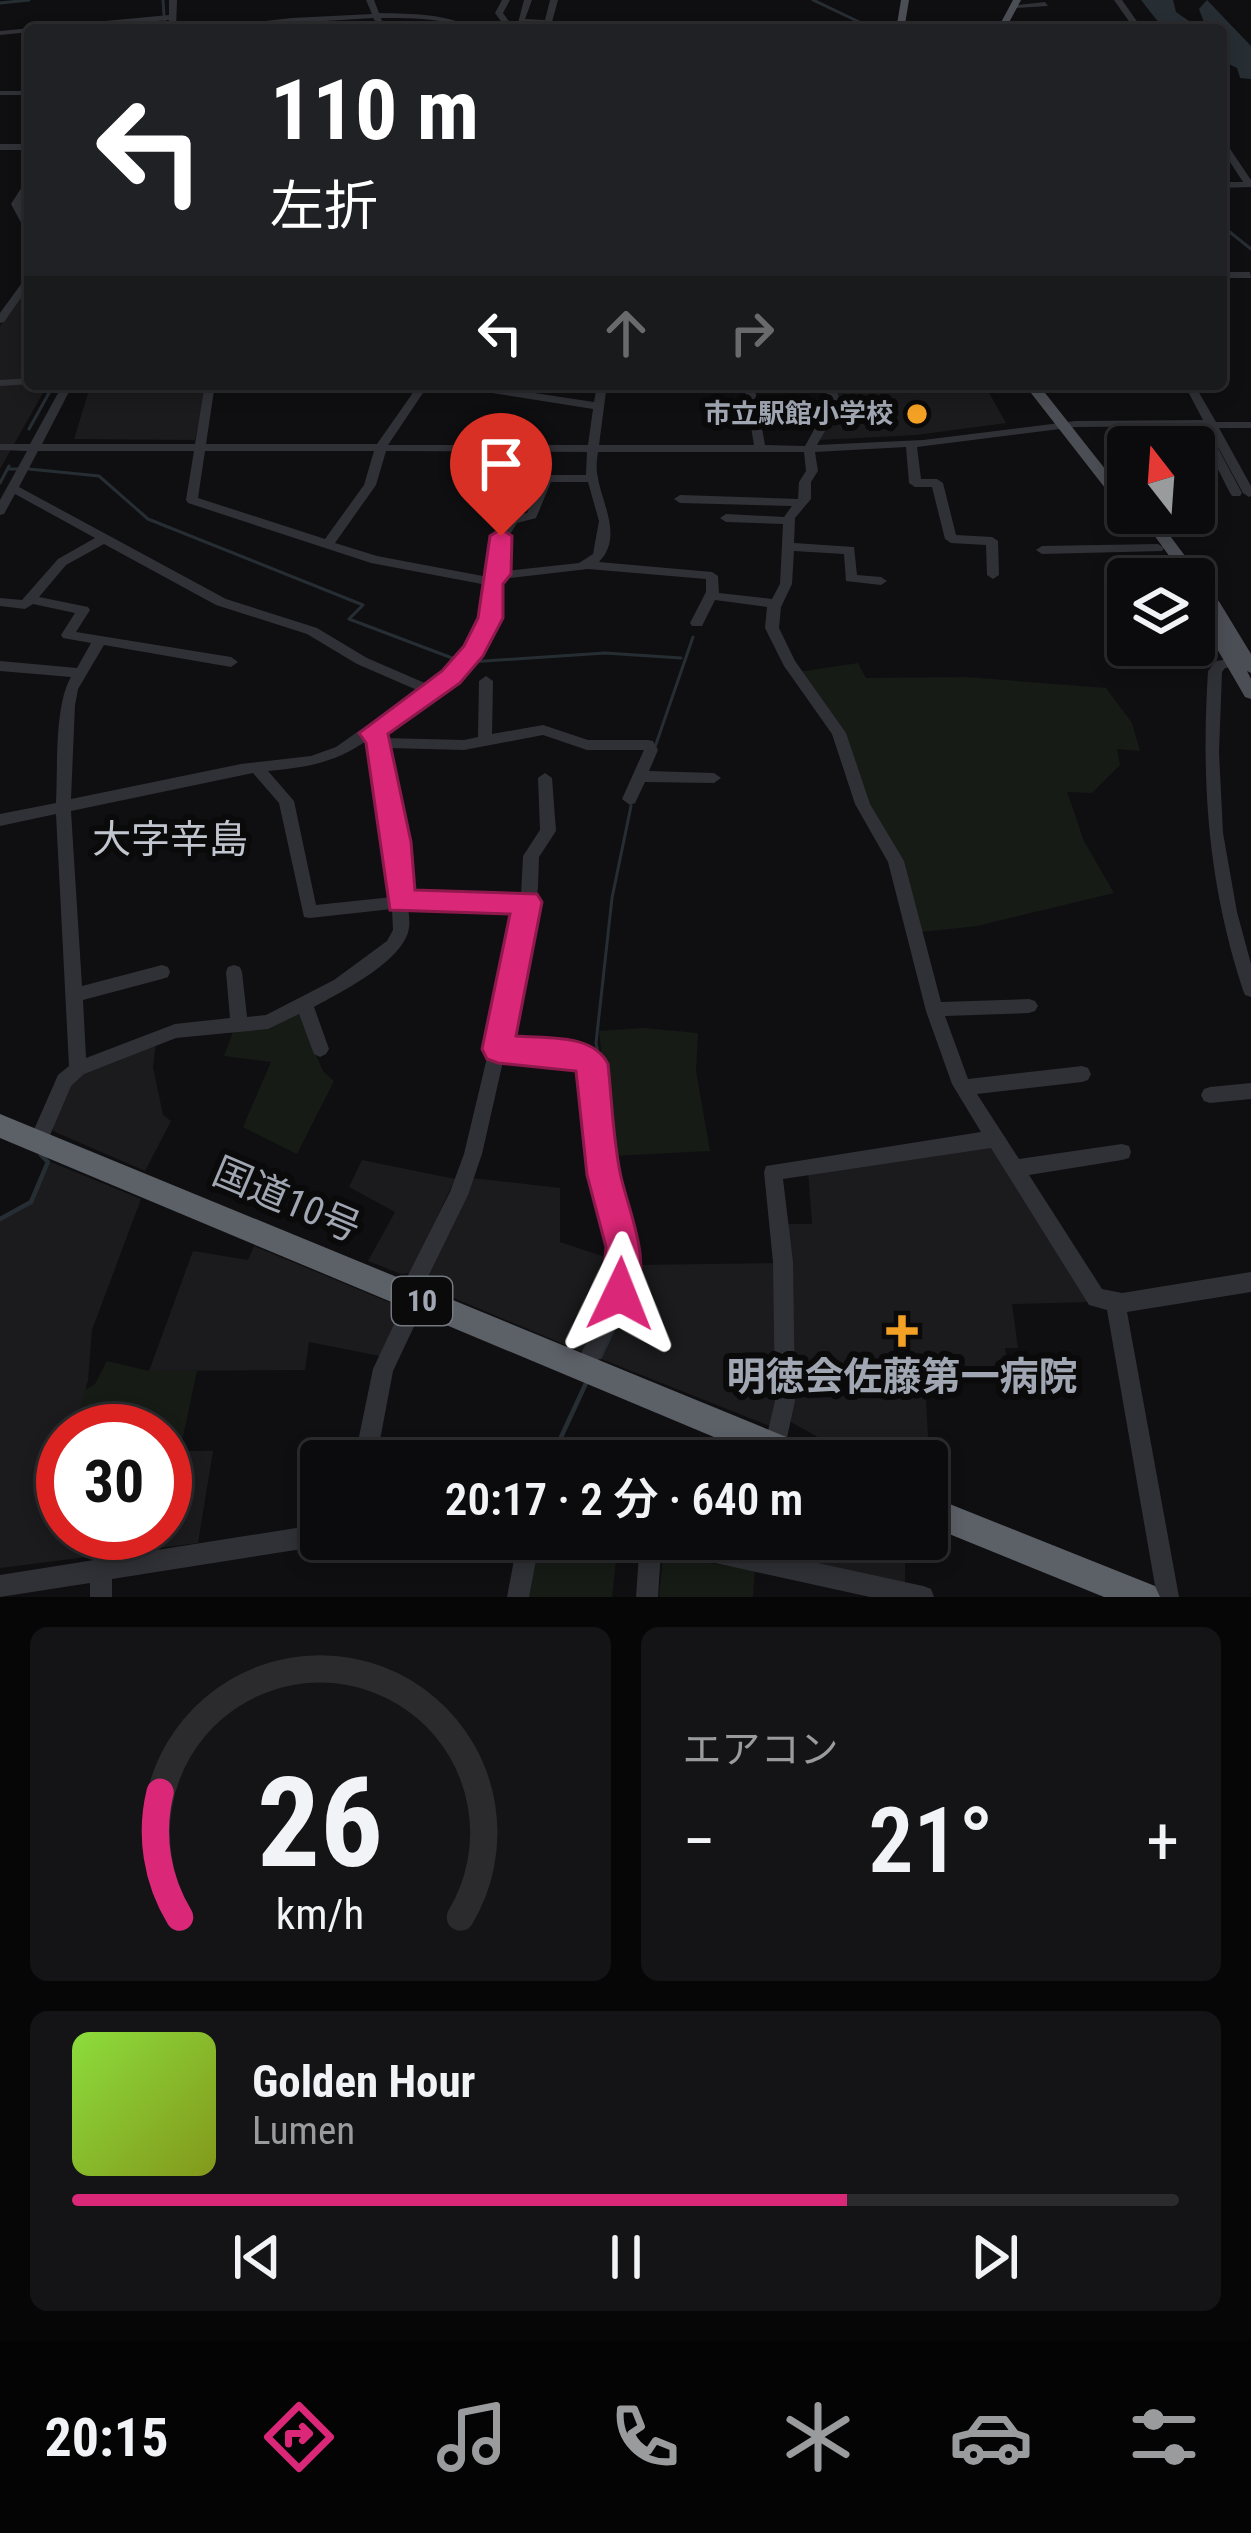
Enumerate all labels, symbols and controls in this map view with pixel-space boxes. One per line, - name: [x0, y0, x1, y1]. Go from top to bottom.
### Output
- text: 110 m: [270, 61, 479, 160]
- icon: left: [72, 72, 228, 228]
- text: 左折: [270, 175, 378, 238]
- icon: left: [467, 300, 533, 366]
- icon: ahead: [593, 300, 659, 366]
- icon: right: [719, 300, 785, 366]
- place label: 市立駅館小学校: [704, 398, 893, 430]
- marker: 市立駅館小学校: [904, 401, 930, 427]
- pin: [450, 413, 552, 536]
- north arrow: [1107, 426, 1215, 534]
- map controls: [1107, 426, 1215, 666]
- icon: arrive: [468, 431, 534, 497]
- button: layers: [1107, 558, 1215, 666]
- district label: 大字辛島: [92, 817, 248, 863]
- street label: 国道10号: [206, 1148, 367, 1251]
- position arrow: [557, 1231, 683, 1357]
- road number: 10: [392, 1277, 452, 1325]
- marker: 明徳会佐藤第一病院: [886, 1315, 918, 1347]
- place label: 明徳会佐藤第一病院: [726, 1354, 1078, 1400]
- speed limit sign: 30: [36, 1404, 192, 1560]
- text: 20:17 · 2 分 · 640 m: [445, 1473, 803, 1526]
- text: エアコン: [683, 1727, 839, 1773]
- text: 26: [257, 1750, 383, 1896]
- text: 21°: [868, 1789, 993, 1894]
- text: −: [683, 1803, 716, 1880]
- text: +: [1146, 1803, 1179, 1880]
- text: km/h: [276, 1889, 364, 1939]
- text: Golden Hour: [252, 2055, 475, 2108]
- text: Lumen: [252, 2108, 355, 2154]
- icon: previous: [224, 2224, 290, 2290]
- icon: pause: [593, 2224, 659, 2290]
- icon: next: [962, 2224, 1028, 2290]
- icon: directions: [257, 2395, 341, 2479]
- icon: music: [430, 2395, 514, 2479]
- icon: phone: [603, 2395, 687, 2479]
- icon: climate: [776, 2395, 860, 2479]
- icon: car: [949, 2395, 1033, 2479]
- icon: filters: [1122, 2395, 1206, 2479]
- text: 20:15: [45, 2406, 168, 2469]

